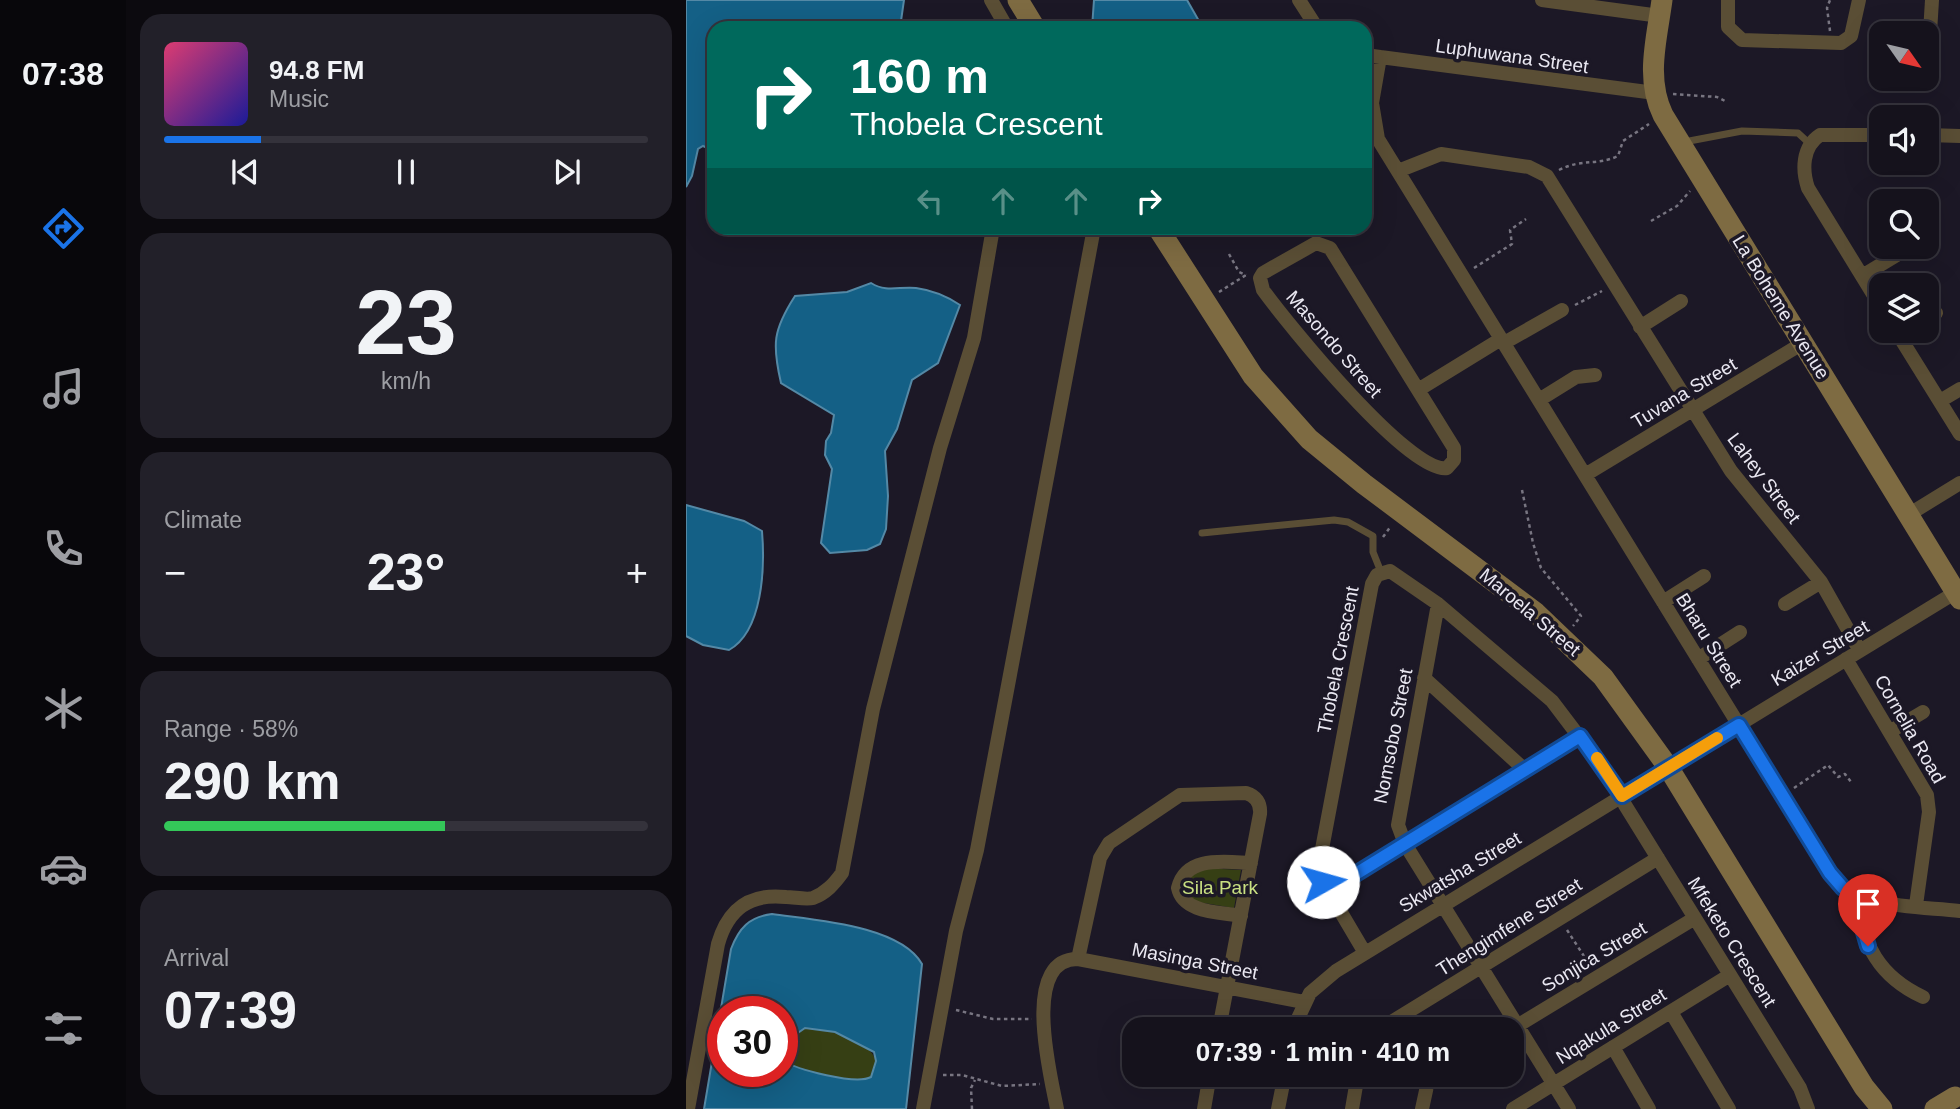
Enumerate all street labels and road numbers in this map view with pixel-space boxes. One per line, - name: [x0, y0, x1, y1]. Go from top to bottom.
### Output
- street label: Luphuwana Street: [1434, 35, 1591, 77]
- street label: La Boheme Avenue: [1728, 231, 1834, 383]
- street label: Masondo Street: [1282, 286, 1386, 402]
- street label: Tuvana Street: [1628, 353, 1741, 433]
- street label: Lahey Street: [1723, 429, 1805, 528]
- street label: Maroela Street: [1476, 564, 1585, 661]
- street label: Thobela Crescent: [1313, 584, 1363, 736]
- street label: Bharu Street: [1672, 589, 1747, 691]
- street label: Kaizer Street: [1768, 615, 1873, 690]
- street label: Nomsobo Street: [1370, 666, 1417, 805]
- street label: Cornelia Road: [1871, 671, 1949, 787]
- street label: Skwatsha Street: [1395, 827, 1525, 917]
- street label: Thengimfene Street: [1433, 873, 1586, 980]
- street label: Mfeketo Crescent: [1684, 873, 1781, 1011]
- street label: Sonjica Street: [1538, 917, 1651, 996]
- street label: Masinga Street: [1130, 939, 1260, 984]
- street label: Nqakula Street: [1552, 983, 1670, 1068]

